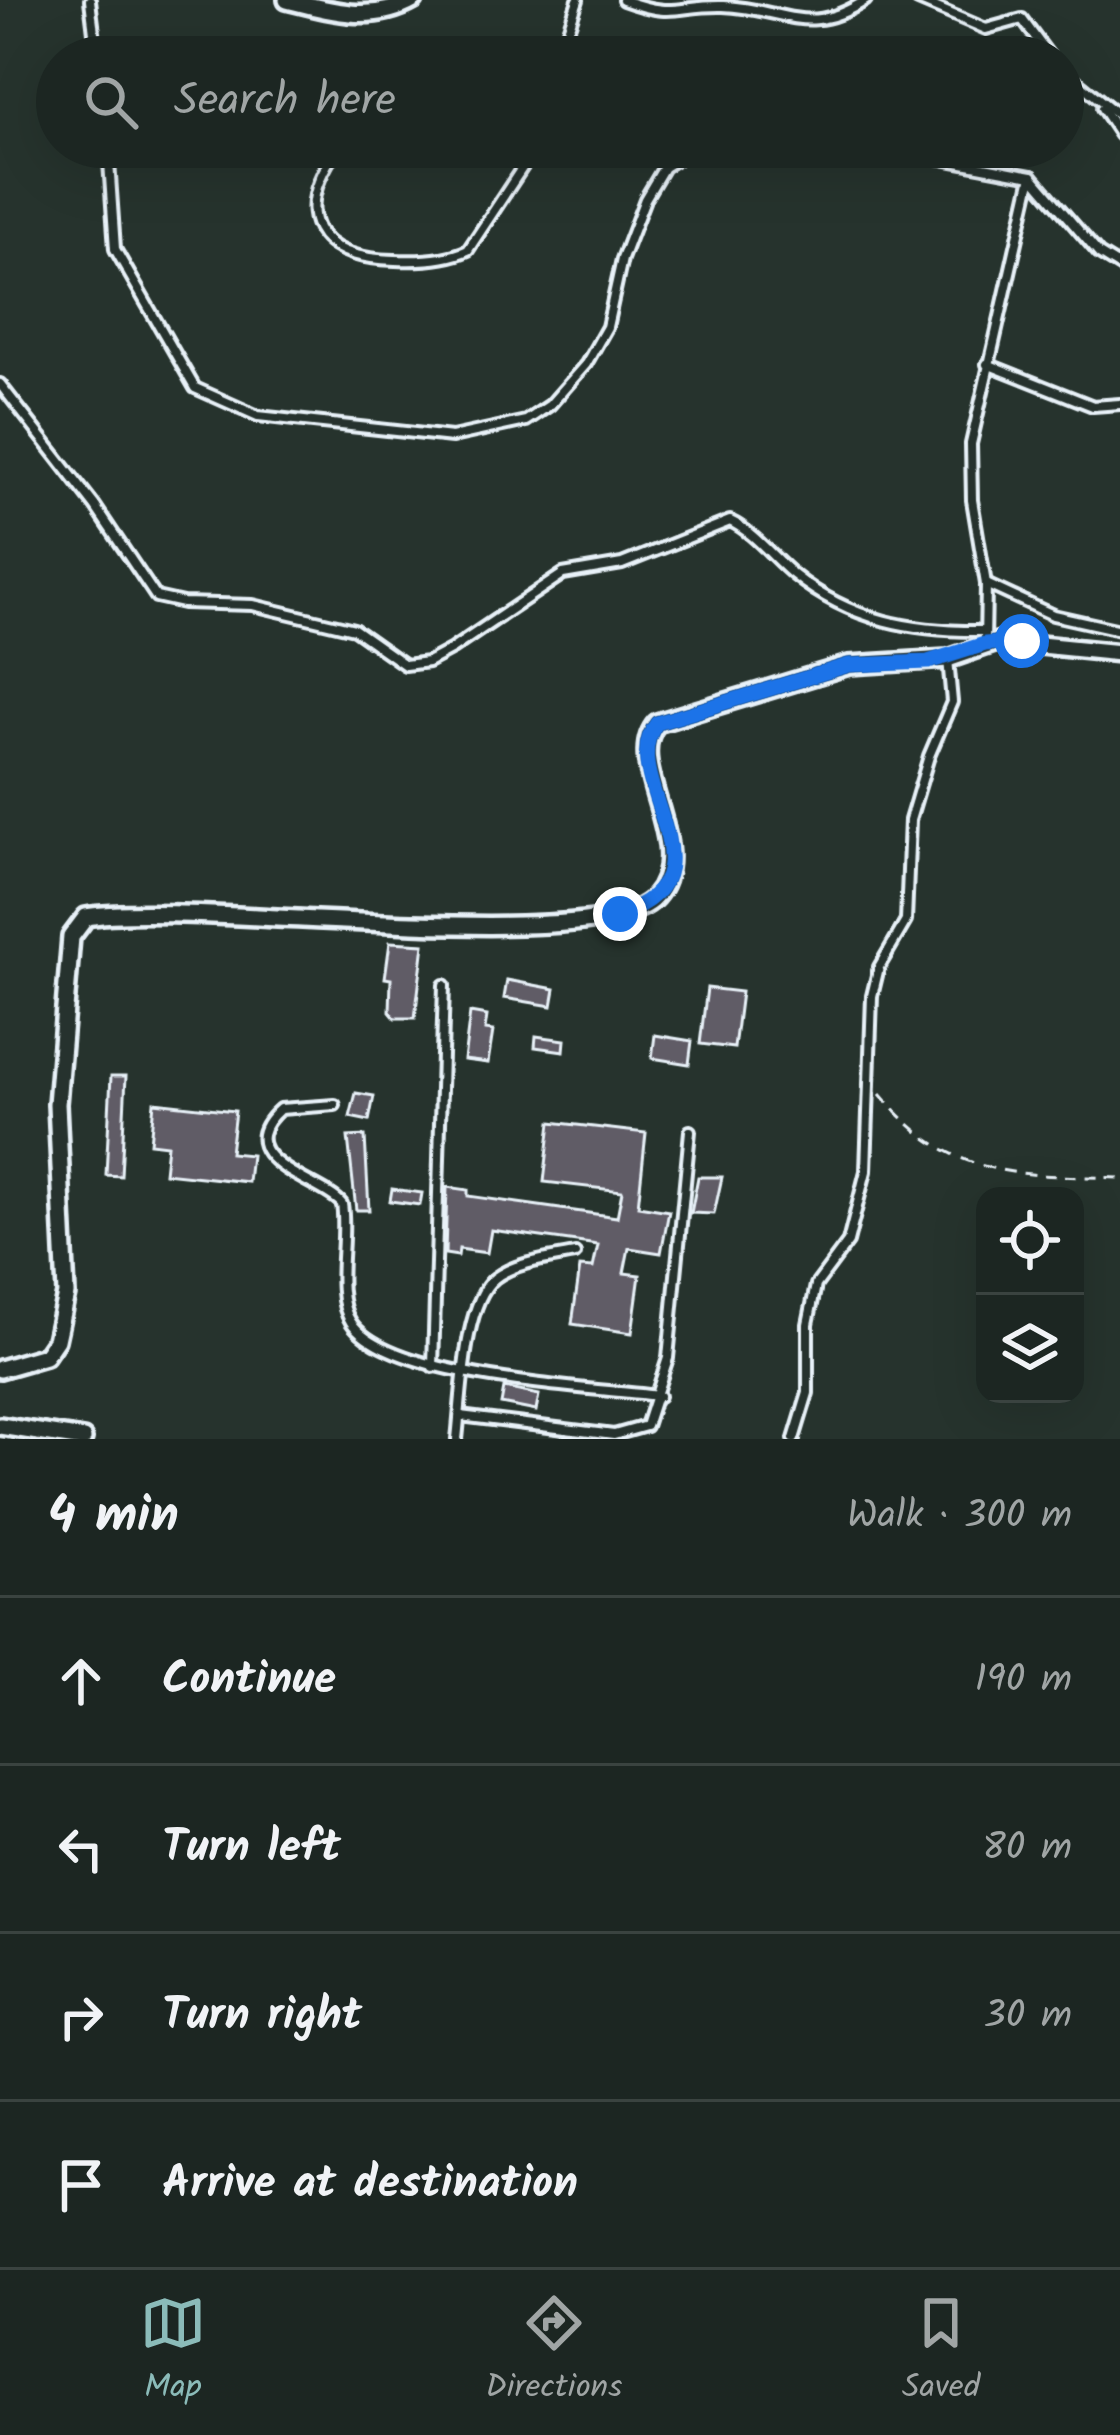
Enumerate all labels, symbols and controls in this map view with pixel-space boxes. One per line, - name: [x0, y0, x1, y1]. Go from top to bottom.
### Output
- search box: [36, 36, 1084, 168]
- text: Search here: [174, 66, 396, 138]
- icon: search: [78, 69, 144, 135]
- route start: [995, 614, 1049, 668]
- route end: [593, 887, 647, 941]
- map controls: [976, 1187, 1084, 1403]
- button: locate: [976, 1187, 1084, 1295]
- button: layers: [976, 1295, 1084, 1403]
- text: 4 min: [48, 1477, 179, 1558]
- text: Walk · 300 m: [847, 1486, 1072, 1548]
- text: Continue: [162, 1645, 336, 1717]
- icon: ahead: [48, 1648, 114, 1714]
- text: 190 m: [975, 1650, 1072, 1712]
- text: Turn left: [162, 1813, 341, 1885]
- icon: left: [48, 1816, 114, 1882]
- text: 80 m: [982, 1818, 1072, 1880]
- text: Turn right: [162, 1981, 362, 2053]
- icon: right: [48, 1984, 114, 2050]
- text: 30 m: [984, 1986, 1072, 2048]
- text: Arrive at destination: [162, 2149, 578, 2221]
- icon: arrive: [48, 2152, 114, 2218]
- tab: Map: [140, 2290, 206, 2415]
- tab: Directions: [485, 2290, 622, 2415]
- tab: Saved: [902, 2290, 980, 2415]

